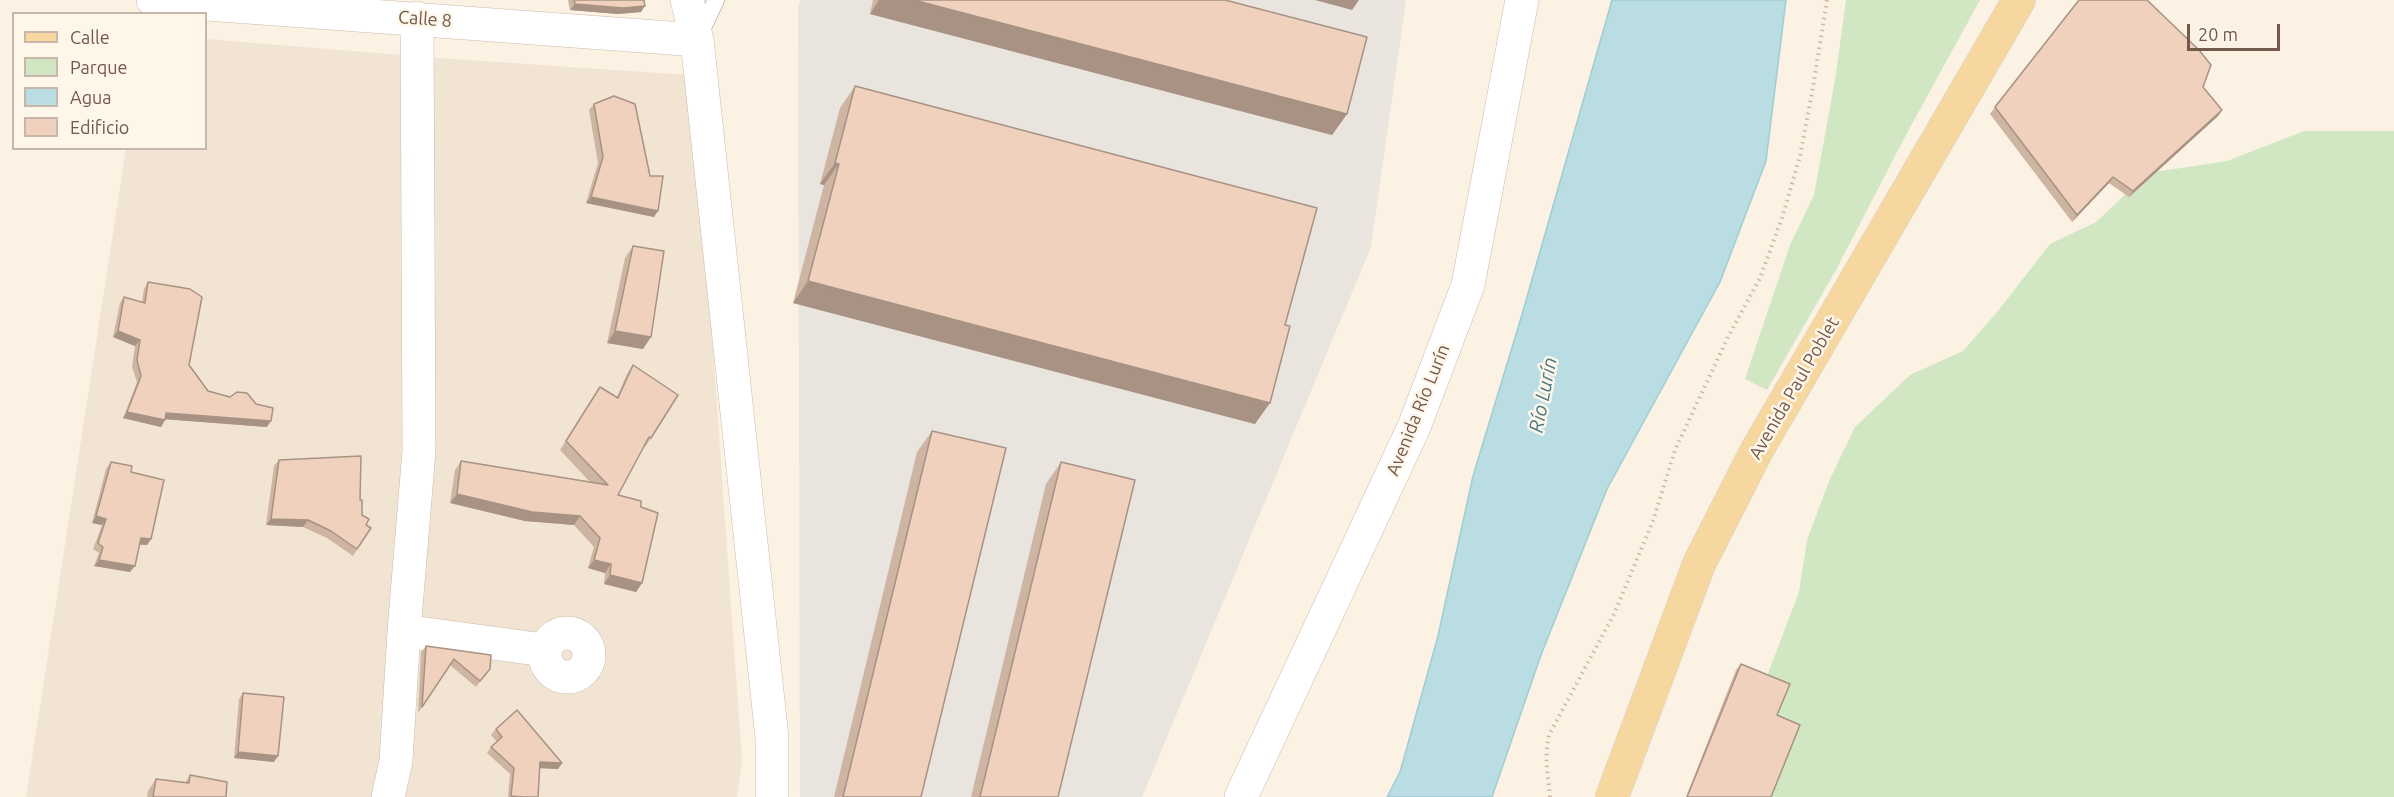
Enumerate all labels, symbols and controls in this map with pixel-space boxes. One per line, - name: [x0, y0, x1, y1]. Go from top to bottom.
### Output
- street label: Calle 8: [397, 6, 453, 32]
- legend: [12, 12, 207, 150]
- scale bar: [2190, 12, 2283, 50]
- text: 20 m: [2198, 24, 2238, 44]
- text: Calle: [70, 27, 110, 47]
- text: Parque: [70, 57, 127, 77]
- text: Agua: [70, 87, 112, 107]
- text: Edificio: [70, 117, 129, 137]
- street label: Avenida Paul Poblet: [1744, 313, 1844, 463]
- street label: Avenida Río Lurín: [1382, 341, 1454, 479]
- water label: Río Lurín: [1524, 355, 1562, 435]

